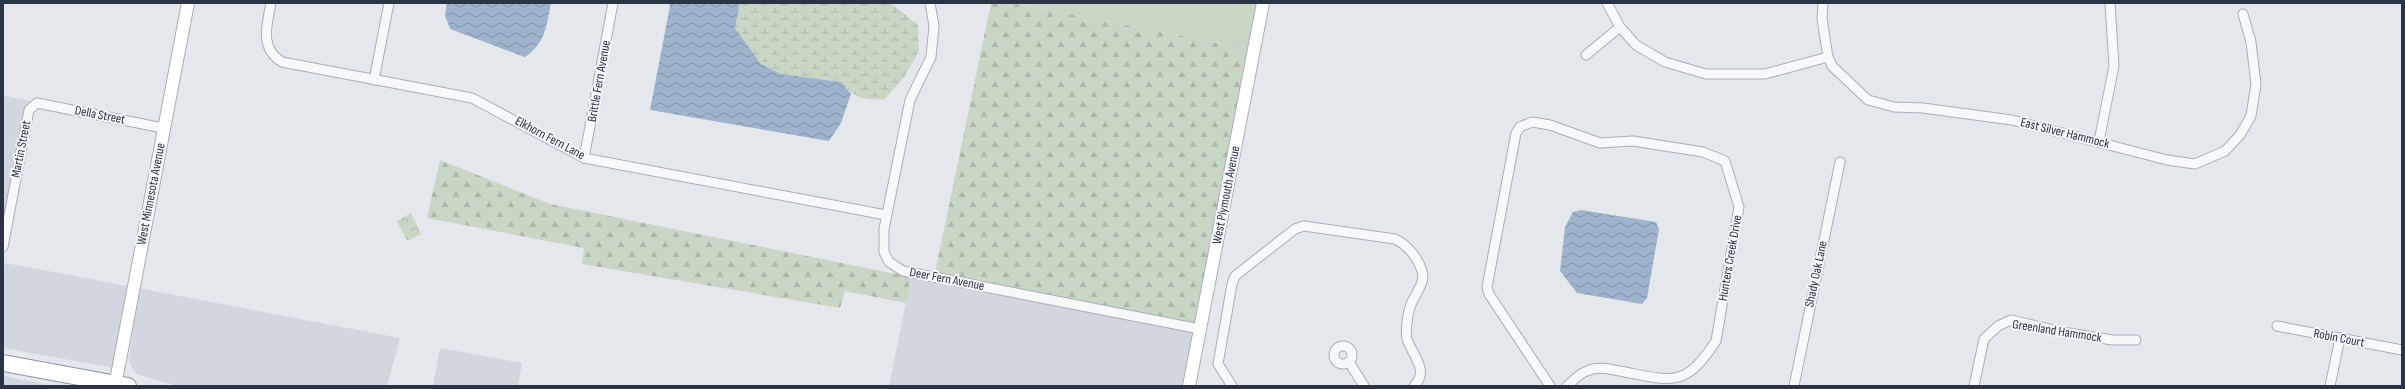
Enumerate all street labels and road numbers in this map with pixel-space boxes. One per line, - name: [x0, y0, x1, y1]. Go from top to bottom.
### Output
- street label: Brittle Fern Avenue: [584, 39, 614, 123]
- street label: Della Street: [73, 102, 127, 128]
- street label: Elkhorn Fern Lane: [512, 113, 588, 163]
- street label: East Silver Hammock: [2019, 114, 2111, 152]
- street label: Martin Street: [8, 119, 34, 179]
- street label: West Minnesota Avenue: [133, 142, 169, 246]
- street label: West Plymouth Avenue: [1209, 145, 1243, 245]
- street label: Hunters Creek Drive: [1715, 214, 1745, 302]
- street label: Shady Oak Lane: [1801, 239, 1831, 309]
- street label: Deer Fern Avenue: [908, 264, 986, 294]
- street label: Greenland Hammock: [2011, 316, 2103, 346]
- street label: Robin Court: [2312, 325, 2366, 351]

